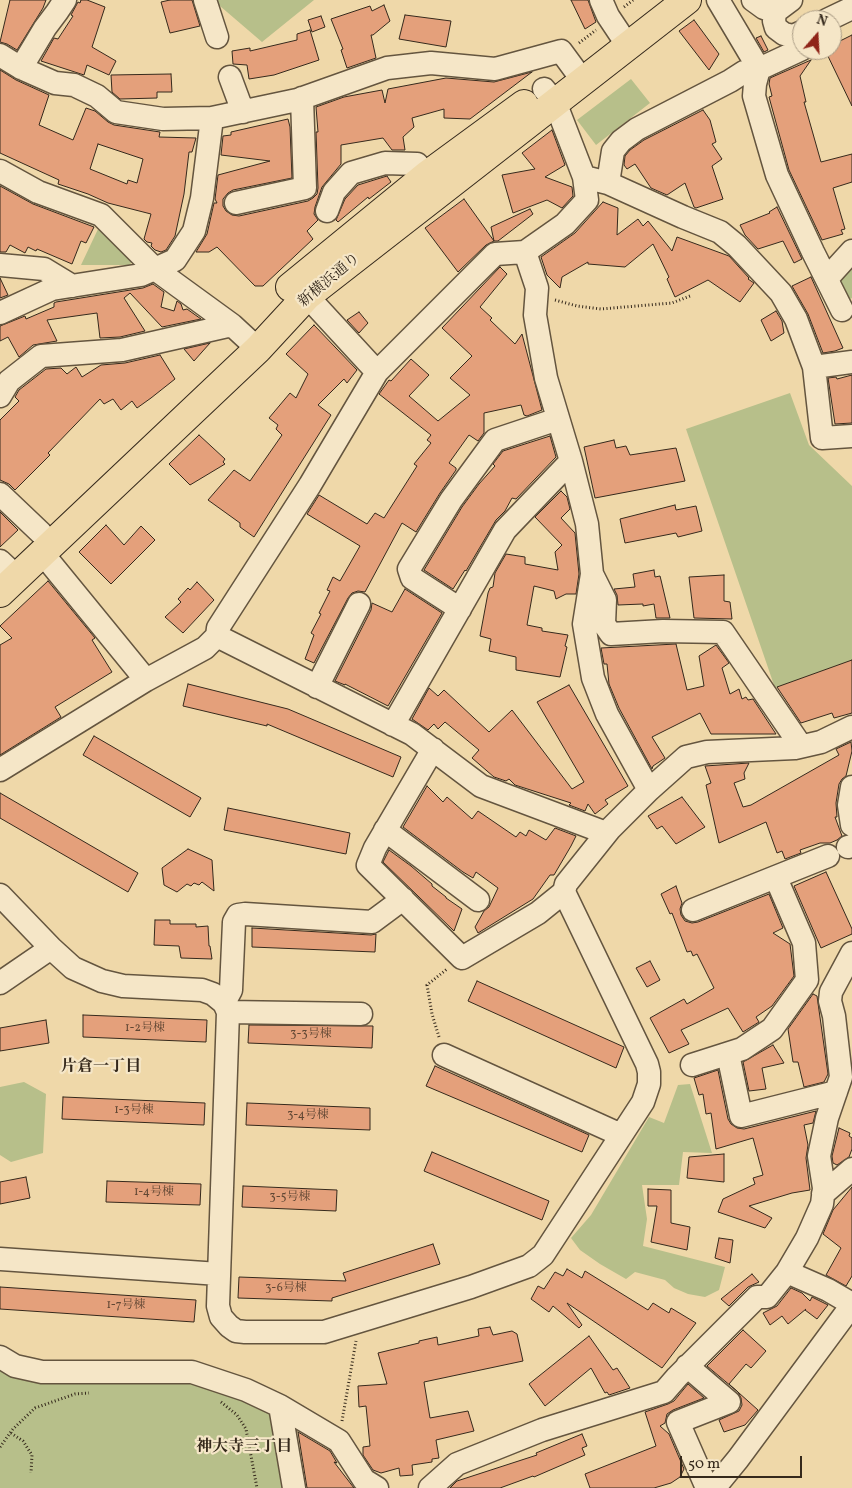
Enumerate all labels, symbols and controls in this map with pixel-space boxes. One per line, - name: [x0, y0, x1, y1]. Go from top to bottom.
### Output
- north arrow: [792, 10, 842, 60]
- text: N: [814, 11, 830, 32]
- street label: 新横浜通り: [295, 250, 365, 312]
- house number: 1-2号棟: [125, 1022, 165, 1036]
- house number: 3-3号棟: [290, 1028, 332, 1042]
- district label: 片倉一丁目: [61, 1058, 141, 1078]
- house number: 1-3号棟: [114, 1104, 154, 1118]
- house number: 3-4号棟: [287, 1109, 329, 1123]
- house number: 1-4号棟: [134, 1186, 174, 1200]
- house number: 3-5号棟: [270, 1191, 310, 1205]
- house number: 3-6号棟: [265, 1282, 307, 1296]
- house number: 1-7号棟: [106, 1299, 146, 1313]
- district label: 神大寺三丁目: [196, 1438, 292, 1458]
- scale bar: [682, 1446, 804, 1478]
- text: 50 m: [688, 1454, 720, 1475]

